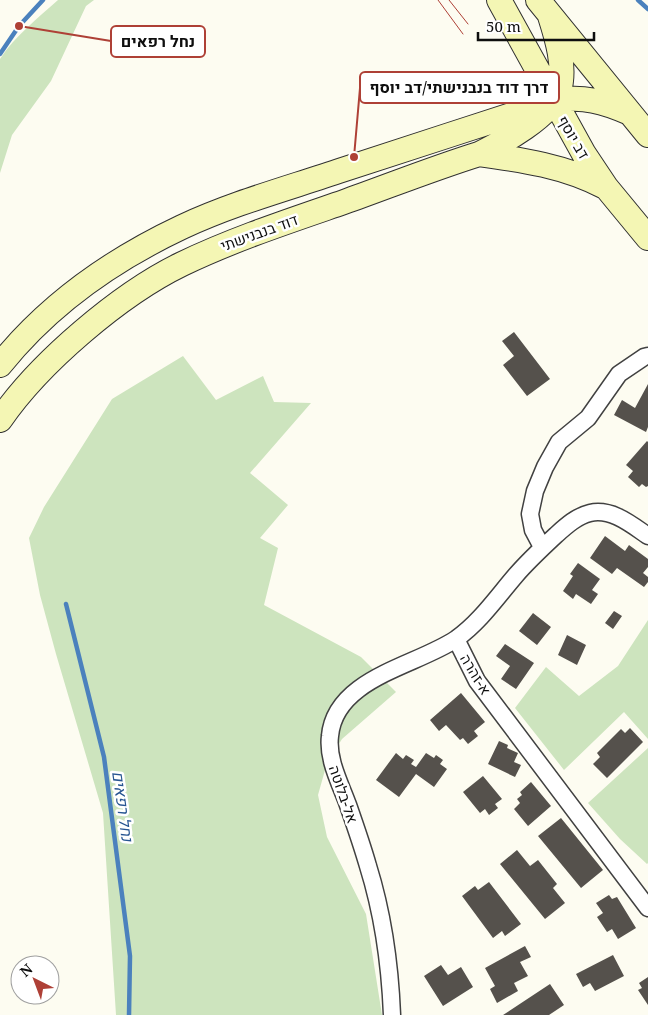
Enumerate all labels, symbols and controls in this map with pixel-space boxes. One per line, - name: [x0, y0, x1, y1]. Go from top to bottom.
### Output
- scale bar: [478, 10, 594, 42]
- text: 50 m: [486, 16, 521, 36]
- callout: נחל רפאים: [111, 26, 205, 57]
- text: נחל רפאים: [121, 30, 195, 52]
- callout: דרך דוד בנבנישתי/דב יוסף: [360, 72, 559, 103]
- text: דרך דוד בנבנישתי/דב יוסף: [370, 76, 548, 98]
- street label: דב יוסף: [554, 112, 595, 163]
- street label: דוד בנבנישתי: [218, 209, 301, 255]
- street label: א-זהרה: [456, 650, 496, 698]
- street label: אל-בלוטה: [325, 762, 363, 826]
- water label: נחל רפאים: [107, 769, 139, 844]
- north arrow: [10, 955, 60, 1005]
- text: N: [16, 959, 36, 981]

